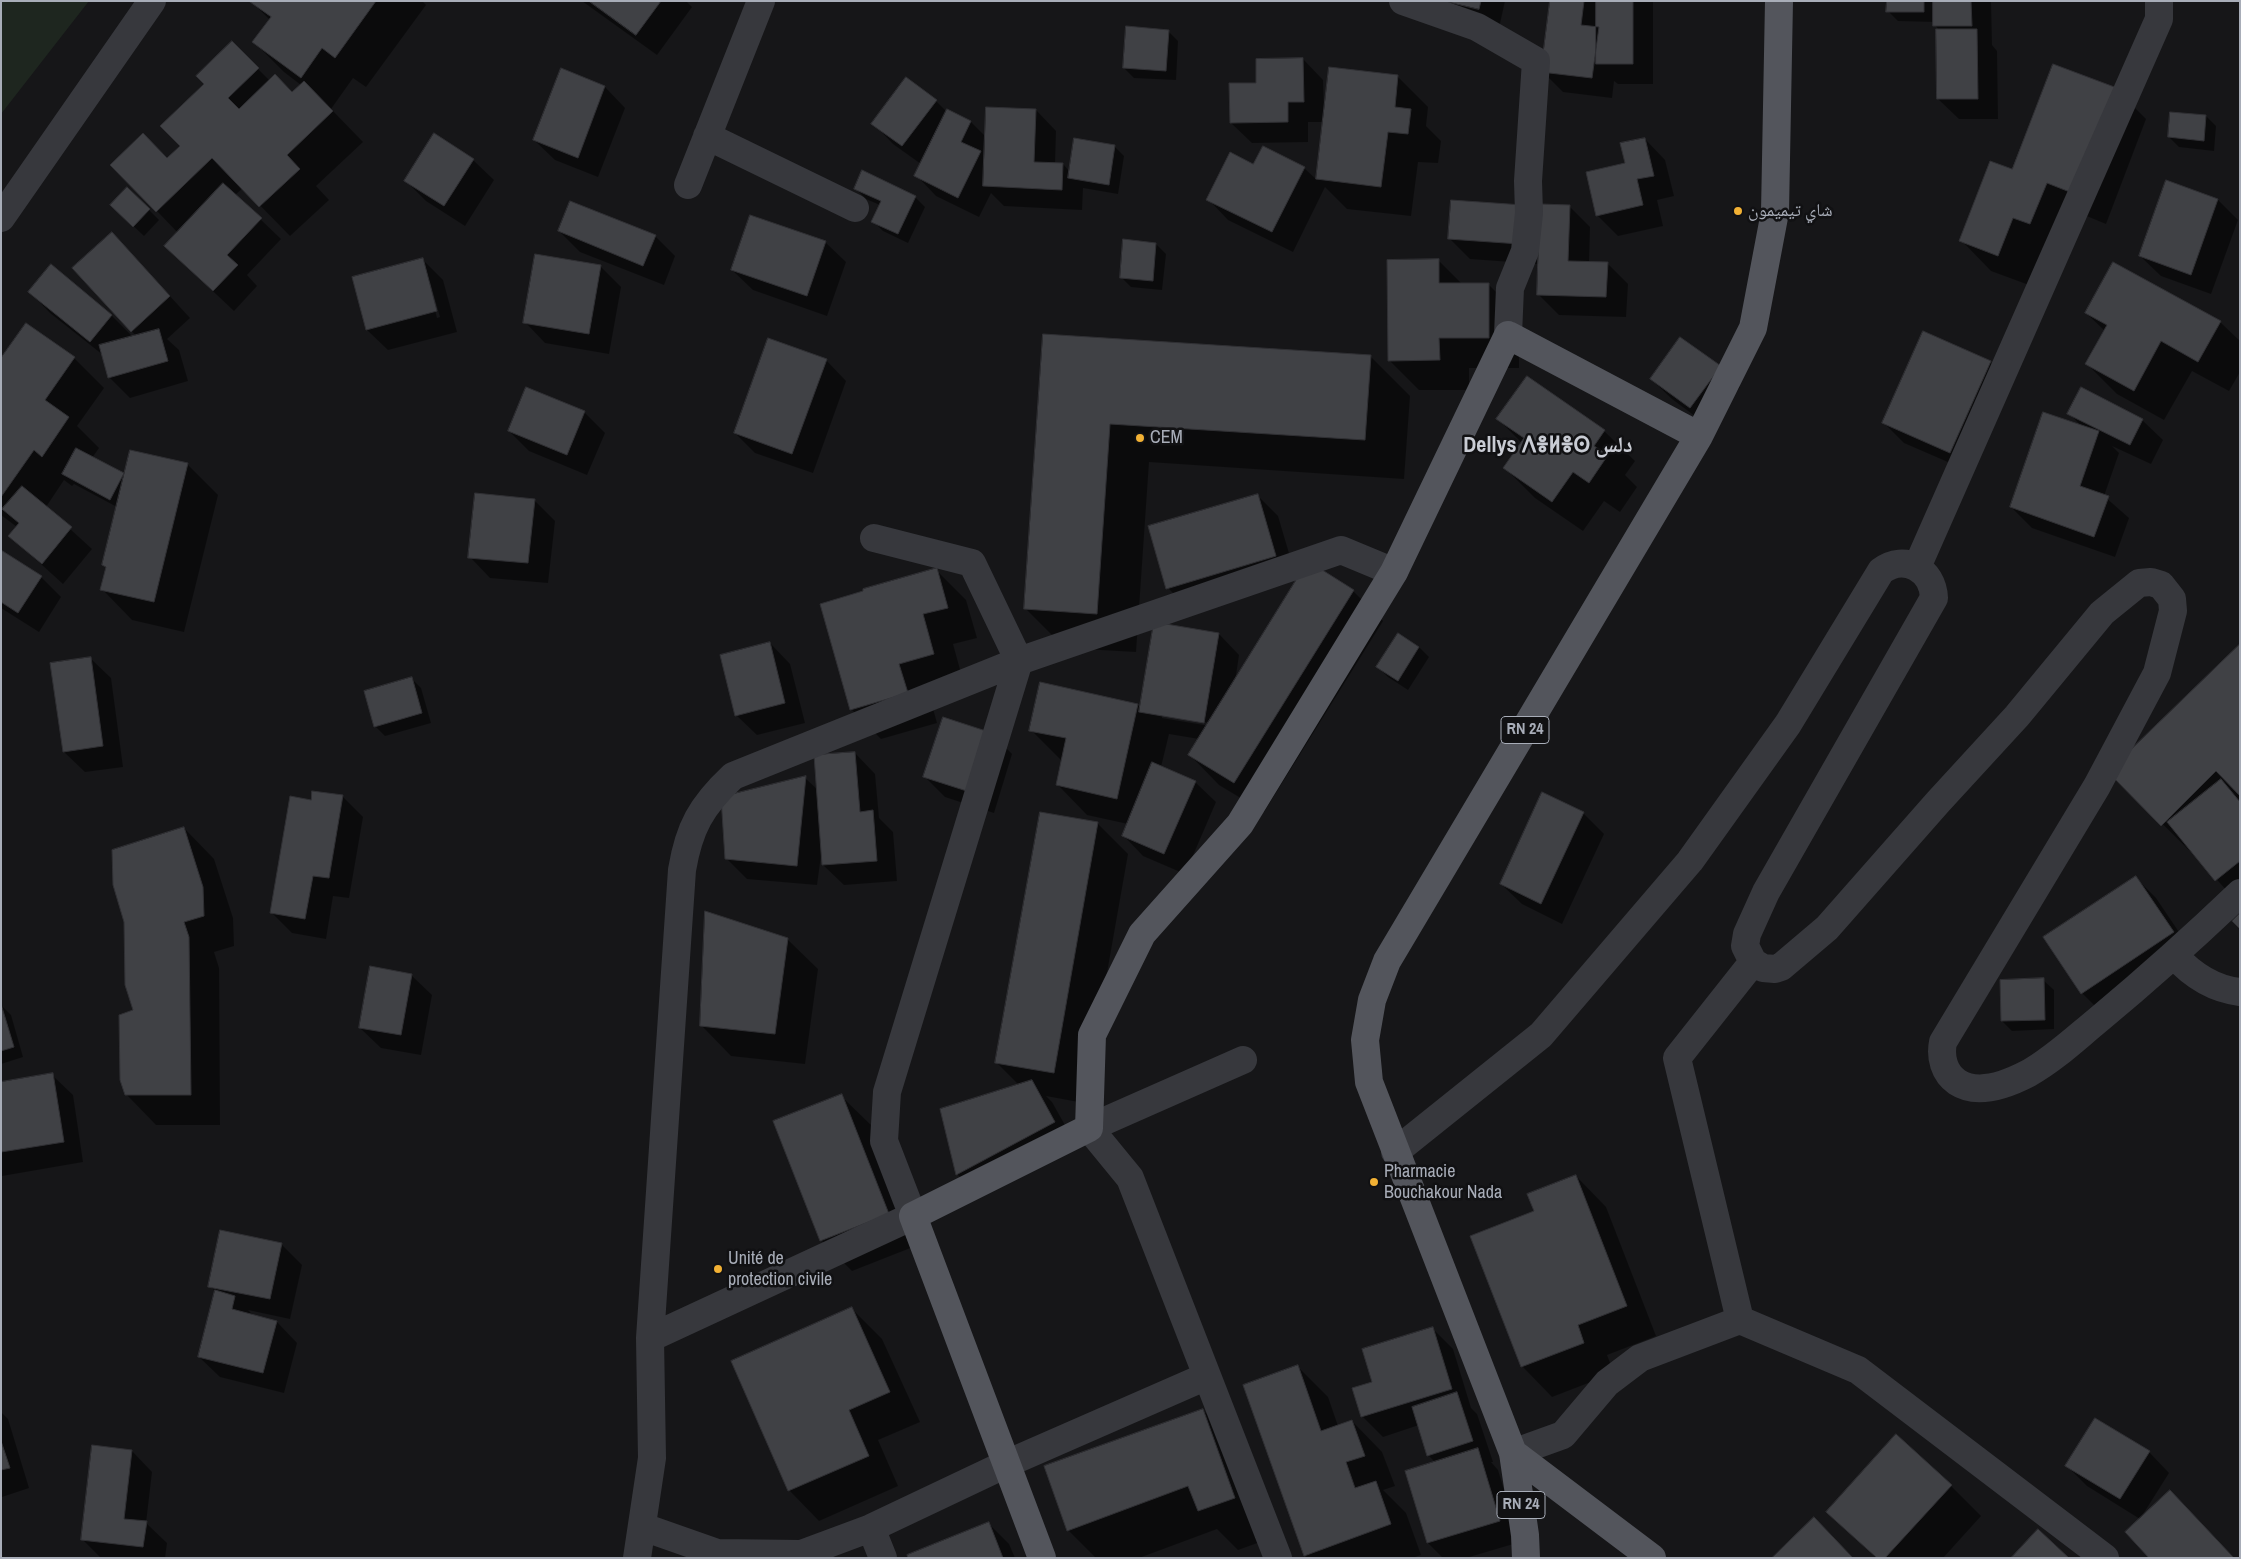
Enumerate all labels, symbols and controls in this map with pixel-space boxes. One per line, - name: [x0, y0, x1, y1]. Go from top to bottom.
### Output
- place label: شاي تيميمون: [1748, 200, 1833, 222]
- marker: شاي تيميمون: [1732, 205, 1744, 217]
- place label: CEM: [1150, 427, 1183, 449]
- marker: CEM: [1134, 432, 1146, 444]
- district label: Dellys ⴷⴻⵍⴻⵙ دلس: [1463, 433, 1633, 459]
- road number: RN 24: [1501, 716, 1549, 744]
- place label: Pharmacie Bouchakour Nada: [1384, 1161, 1502, 1204]
- marker: Pharmacie Bouchakour Nada: [1368, 1176, 1380, 1188]
- place label: Unité de protection civile: [728, 1248, 832, 1290]
- marker: Unité de protection civile: [712, 1263, 724, 1275]
- road number: RN 24: [1497, 1492, 1545, 1518]

